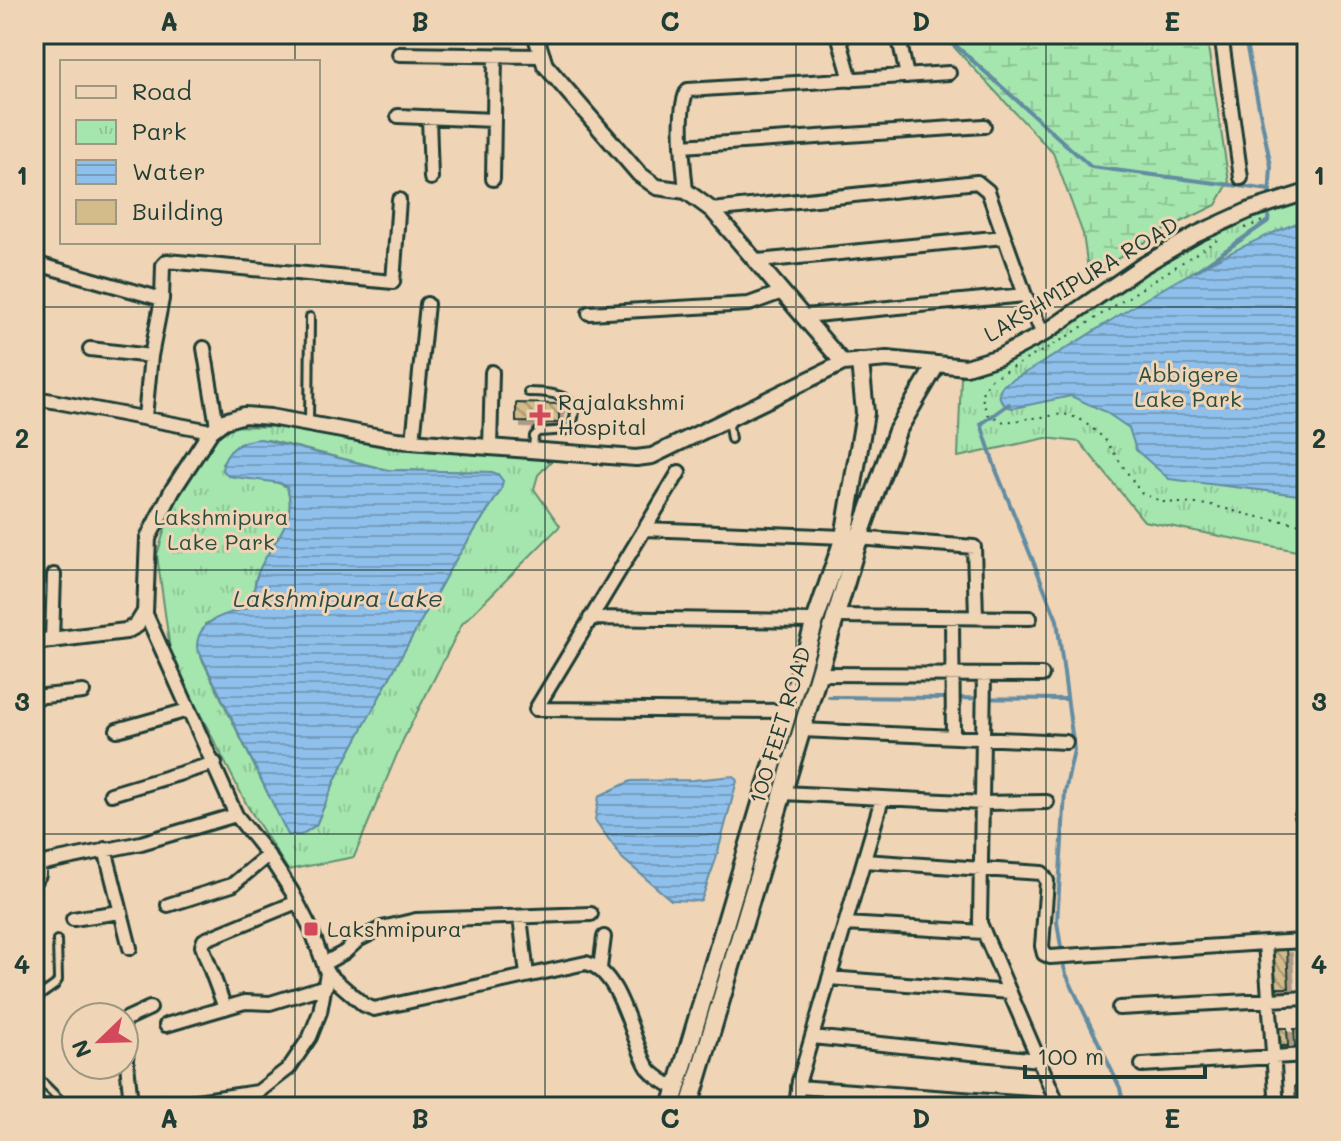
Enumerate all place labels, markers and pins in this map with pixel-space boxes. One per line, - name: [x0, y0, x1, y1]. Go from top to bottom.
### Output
- place label: Rajalakshmi Hospital: [558, 387, 685, 441]
- marker: Rajalakshmi Hospital: [529, 404, 551, 426]
- place label: Lakshmipura: [327, 914, 462, 943]
- marker: Lakshmipura: [302, 920, 320, 938]

